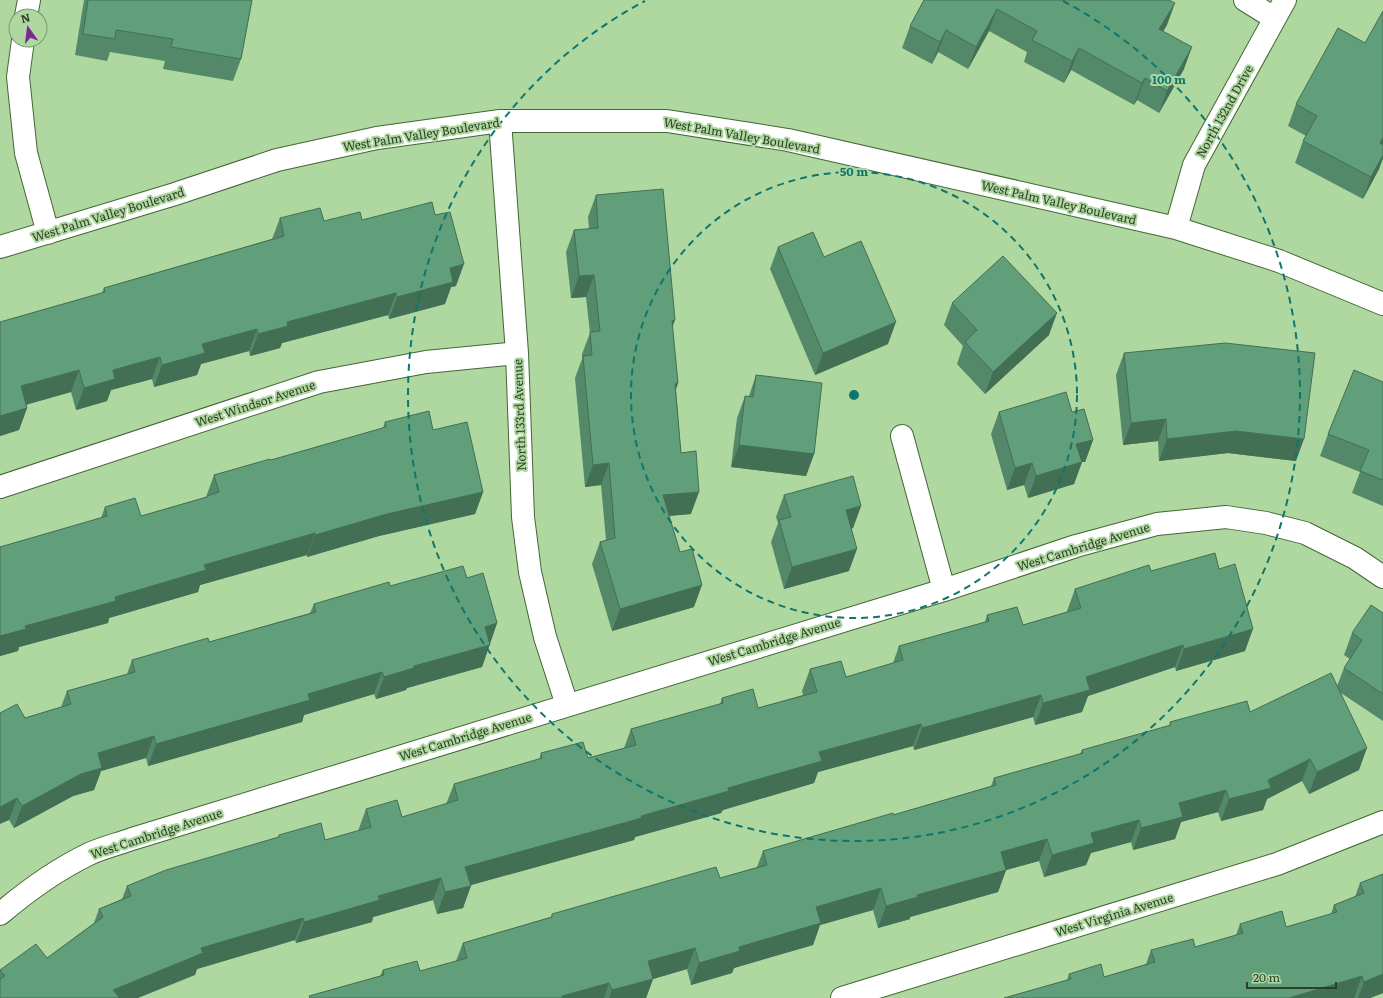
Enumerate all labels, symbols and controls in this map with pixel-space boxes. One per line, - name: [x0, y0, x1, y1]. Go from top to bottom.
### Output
- north arrow: [8, 8, 48, 48]
- text: N: [19, 8, 32, 26]
- street label: North 132nd Drive: [1191, 61, 1257, 161]
- text: 100 m: [1152, 70, 1186, 88]
- street label: West Palm Valley Boulevard: [662, 112, 822, 158]
- street label: West Palm Valley Boulevard: [341, 113, 501, 155]
- text: 50 m: [840, 162, 868, 180]
- street label: West Palm Valley Boulevard: [980, 175, 1139, 229]
- street label: West Palm Valley Boulevard: [29, 182, 187, 246]
- street label: North 133rd Avenue: [508, 359, 530, 471]
- street label: West Windsor Avenue: [193, 375, 317, 431]
- centre of rings: [847, 388, 861, 402]
- street label: West Cambridge Avenue: [1014, 517, 1152, 575]
- street label: West Cambridge Avenue: [705, 612, 843, 670]
- street label: West Cambridge Avenue: [396, 707, 534, 765]
- street label: West Cambridge Avenue: [88, 803, 224, 863]
- street label: West Virginia Avenue: [1053, 887, 1175, 941]
- scale bar: [1247, 964, 1336, 990]
- text: 20 m: [1253, 968, 1280, 986]

